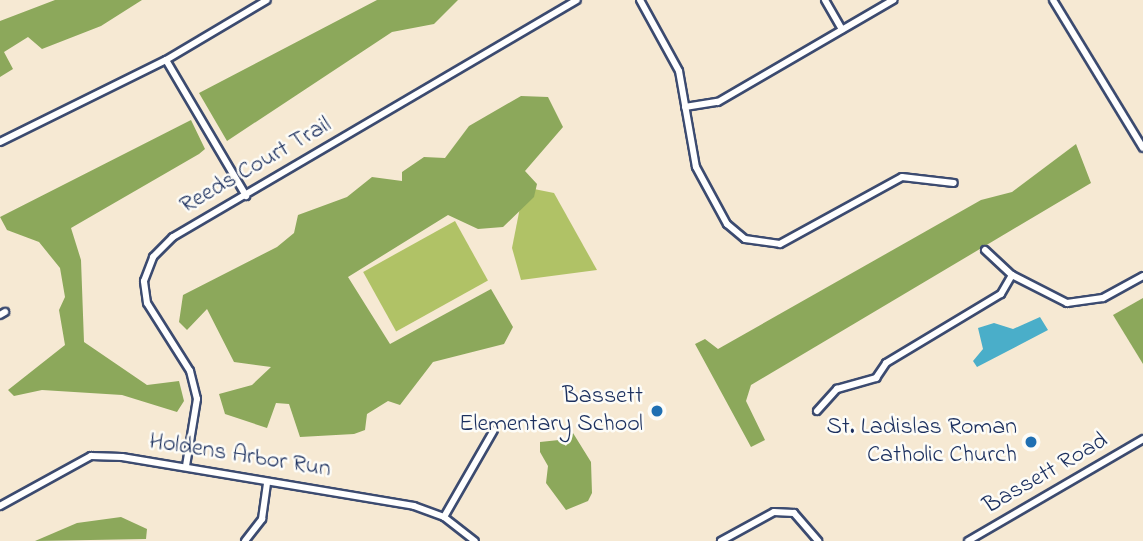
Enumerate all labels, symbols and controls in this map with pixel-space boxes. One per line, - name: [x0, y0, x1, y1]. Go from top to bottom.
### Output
- street label: Reeds Court Trail: [175, 111, 337, 221]
- place label: Bassett Elementary School: [459, 383, 643, 439]
- marker: Bassett Elementary School: [649, 403, 665, 419]
- place label: St. Ladislas Roman Catholic Church: [826, 414, 1017, 470]
- street label: Holdens Arbor Run: [147, 427, 333, 485]
- street label: Bassett Road: [979, 427, 1113, 521]
- marker: St. Ladislas Roman Catholic Church: [1023, 434, 1039, 450]

